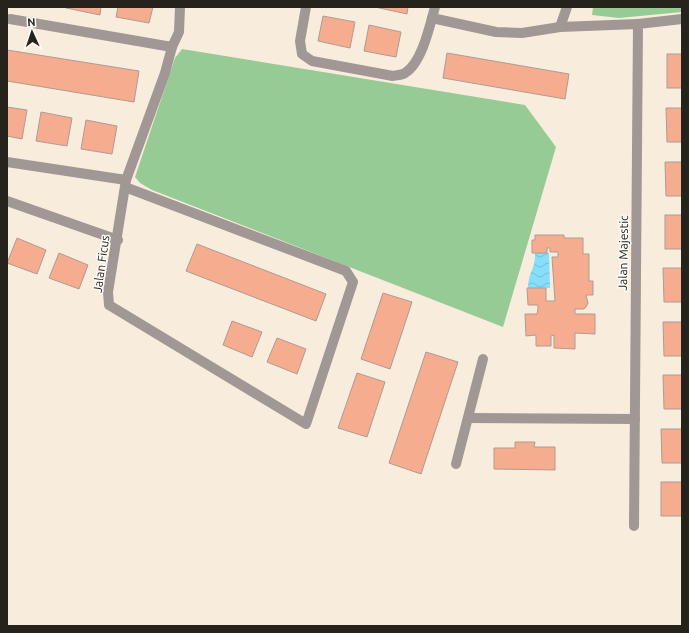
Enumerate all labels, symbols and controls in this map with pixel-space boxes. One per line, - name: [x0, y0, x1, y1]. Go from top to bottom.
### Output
- north arrow: [12, 12, 52, 52]
- text: N: [27, 16, 36, 28]
- street label: Jalan Majestic: [616, 215, 630, 291]
- street label: Jalan Ficus: [91, 234, 111, 294]

